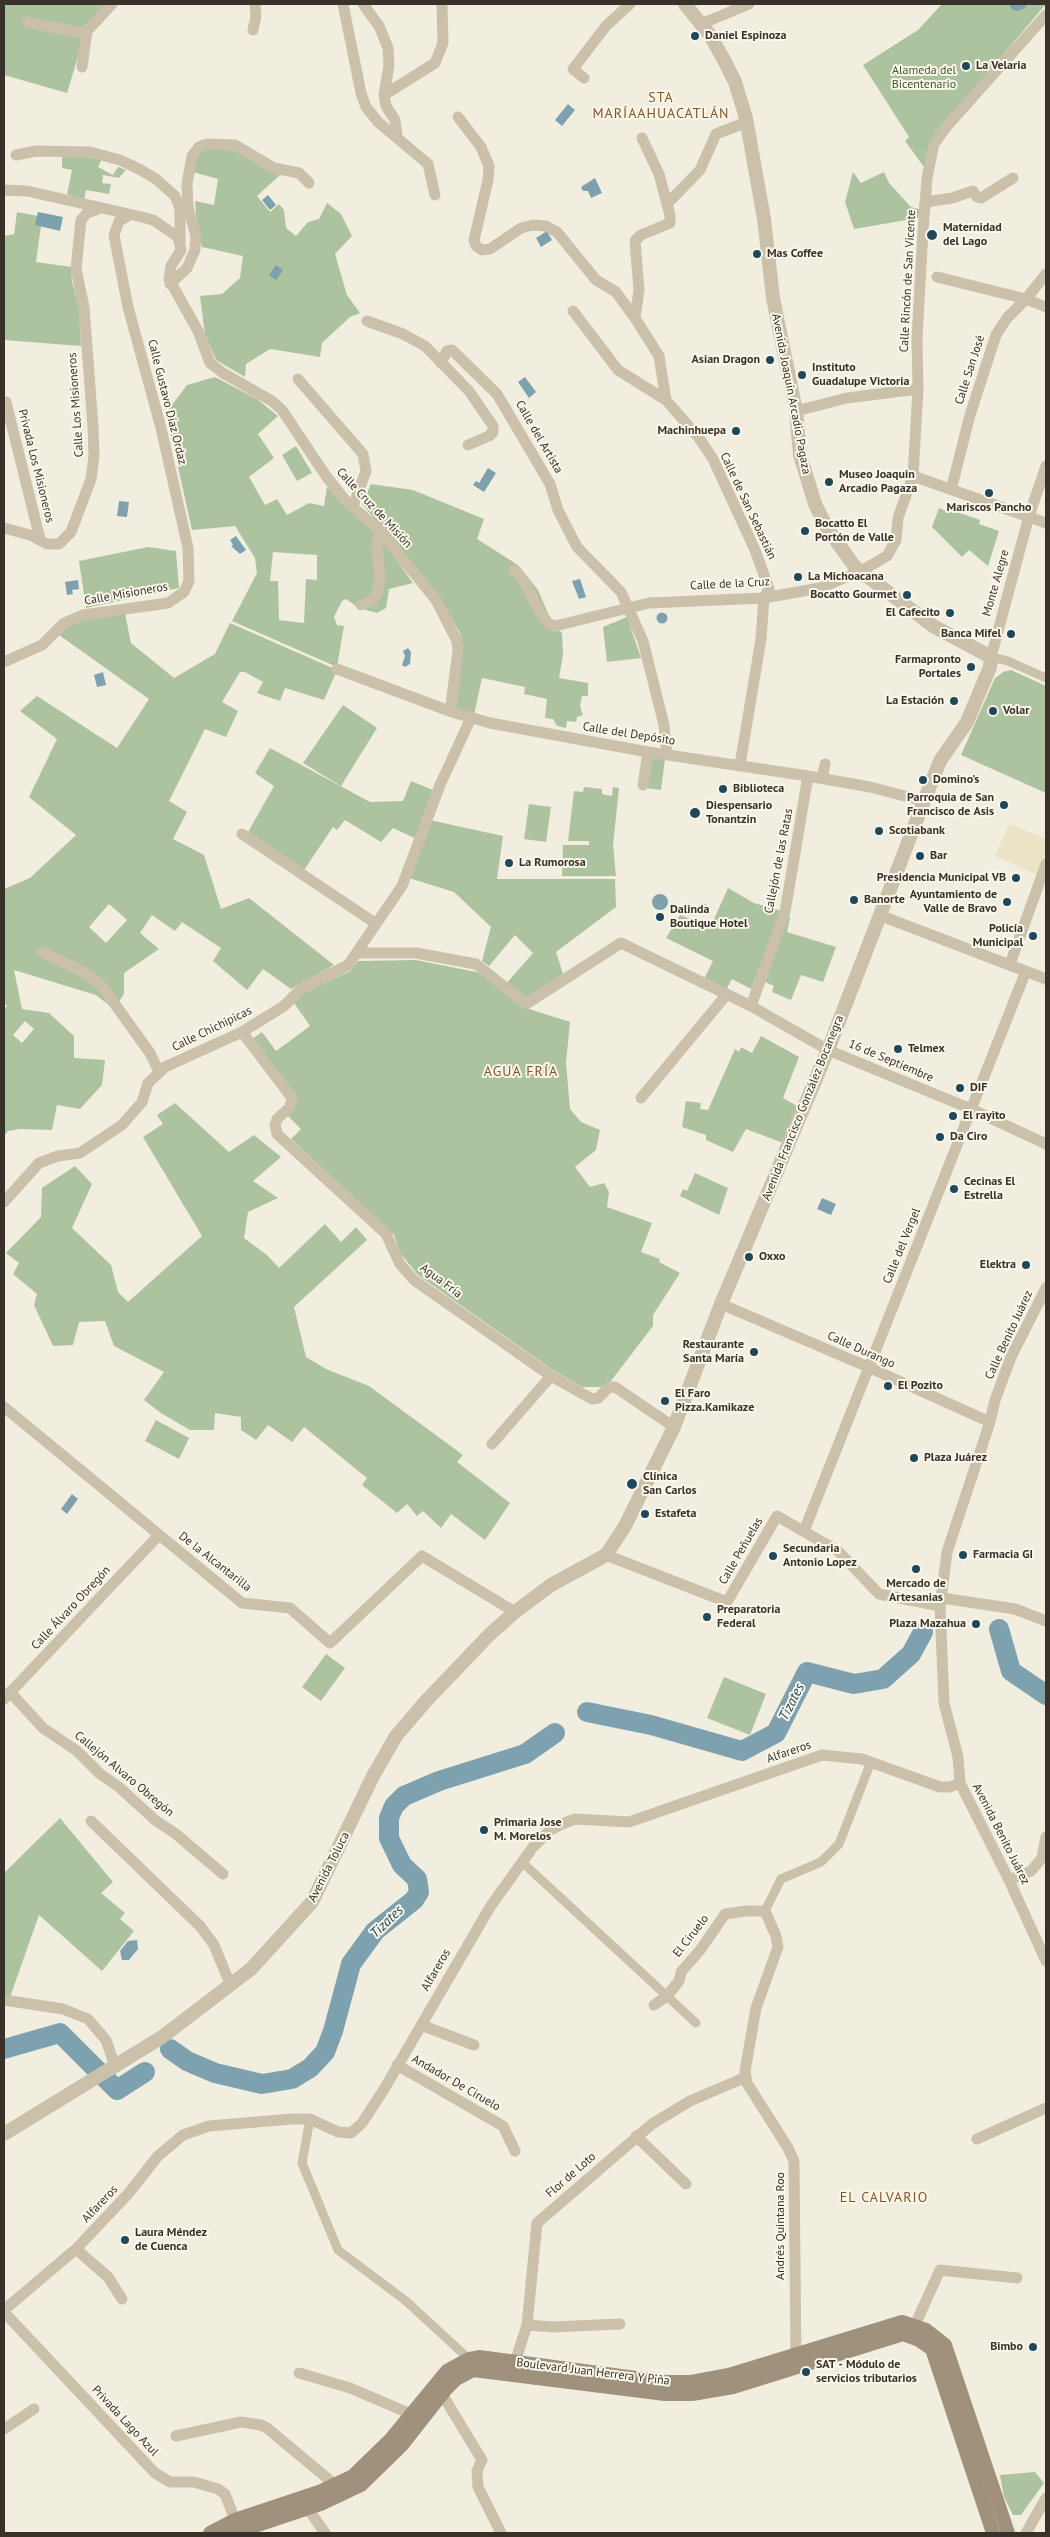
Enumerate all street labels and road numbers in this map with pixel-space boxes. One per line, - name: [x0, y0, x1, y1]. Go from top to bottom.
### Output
- street label: Calle Rincón de San Vicente: [897, 209, 919, 353]
- street label: Avenida Joaquín Arcadio Pagaza: [768, 313, 814, 475]
- street label: Calle San José: [952, 334, 988, 406]
- street label: Calle Gustavo Díaz Ordaz: [144, 338, 190, 466]
- street label: Calle Los Misioneros: [65, 352, 87, 458]
- street label: Calle del Artista: [512, 398, 566, 476]
- street label: Privada Los Misioneros: [15, 408, 57, 524]
- street label: Calle de San Sebastián: [717, 450, 779, 562]
- street label: Calle Cruz de Misión: [333, 465, 415, 551]
- street label: Monte Alegre: [980, 548, 1012, 618]
- street label: Calle de la Cruz: [690, 575, 770, 593]
- street label: Calle Misioneros: [83, 580, 169, 608]
- street label: Calle del Depósito: [582, 720, 676, 748]
- street label: Callejón de las Ratas: [762, 807, 796, 915]
- street label: Calle Chichipicas: [170, 1003, 254, 1055]
- street label: Avenida Francisco González Bocanegra: [759, 1013, 847, 1203]
- street label: 16 de Septiembre: [846, 1037, 936, 1085]
- street label: Calle del Vergel: [880, 1206, 924, 1286]
- street label: Agua Fría: [417, 1261, 465, 1301]
- street label: Calle Benito Juárez: [982, 1288, 1036, 1382]
- street label: Calle Durango: [825, 1329, 897, 1371]
- street label: Calle Peñuelas: [716, 1515, 766, 1587]
- street label: De la Alcantarilla: [176, 1529, 254, 1595]
- street label: Calle Álvaro Obregón: [29, 1563, 113, 1653]
- street label: Callejón Alvaro Obregón: [71, 1728, 177, 1820]
- street label: Alfareros: [765, 1738, 813, 1766]
- street label: Avenida Benito Juárez: [969, 1781, 1033, 1887]
- street label: Avenida Toluca: [305, 1830, 353, 1904]
- street label: El Ciruelo: [670, 1912, 712, 1960]
- street label: Alfareros: [418, 1946, 454, 1994]
- street label: Andador De Ciruelo: [409, 2052, 503, 2114]
- street label: Flor de Loto: [543, 2149, 599, 2201]
- street label: Andrés Quintana Roo: [774, 2172, 788, 2280]
- street label: Alfareros: [79, 2182, 121, 2226]
- street label: Boulevard Juan Herrera Y Piña: [516, 2355, 670, 2389]
- street label: Privada Lago Azul: [89, 2383, 161, 2459]

